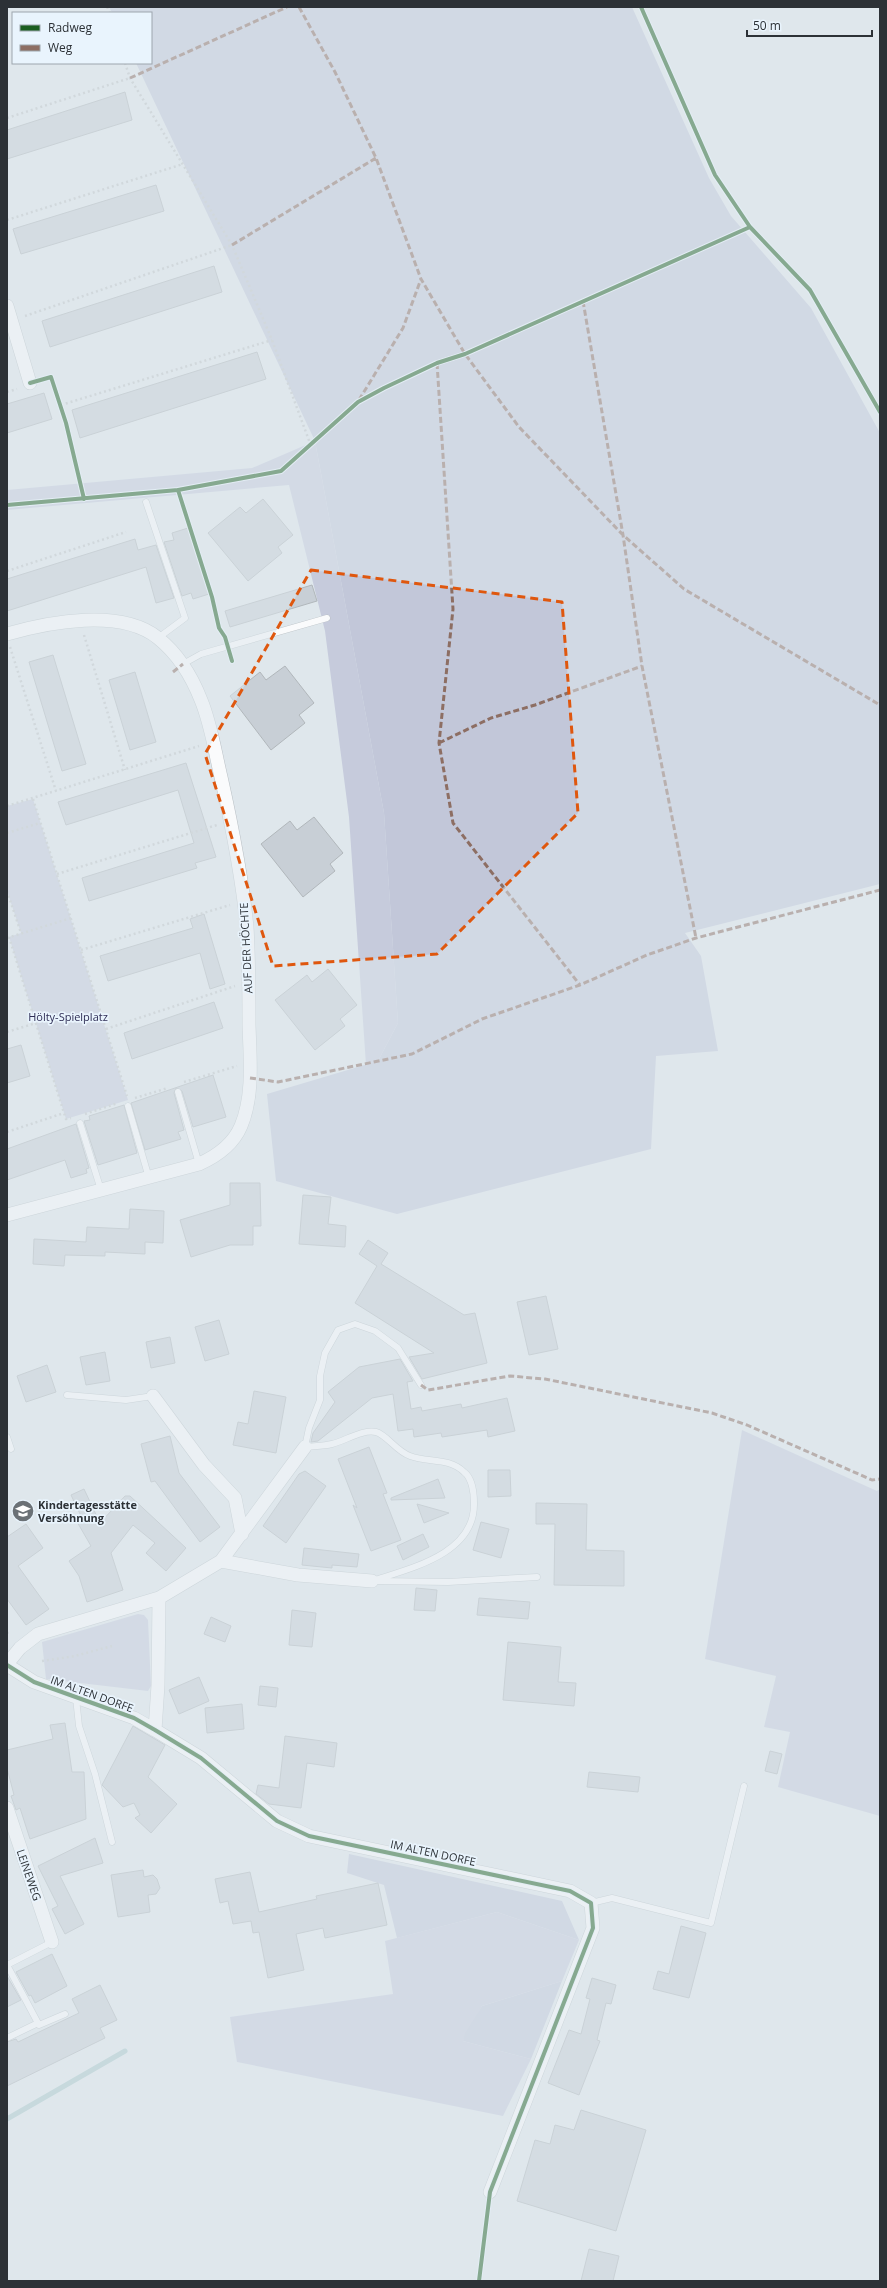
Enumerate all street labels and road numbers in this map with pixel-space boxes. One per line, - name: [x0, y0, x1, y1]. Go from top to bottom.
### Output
- street label: AUF DER HÖCHTE: [236, 902, 255, 994]
- street label: IM ALTEN DORFE: [49, 1672, 136, 1715]
- street label: IM ALTEN DORFE: [389, 1836, 477, 1869]
- street label: LEINEWEG: [14, 1847, 45, 1903]

